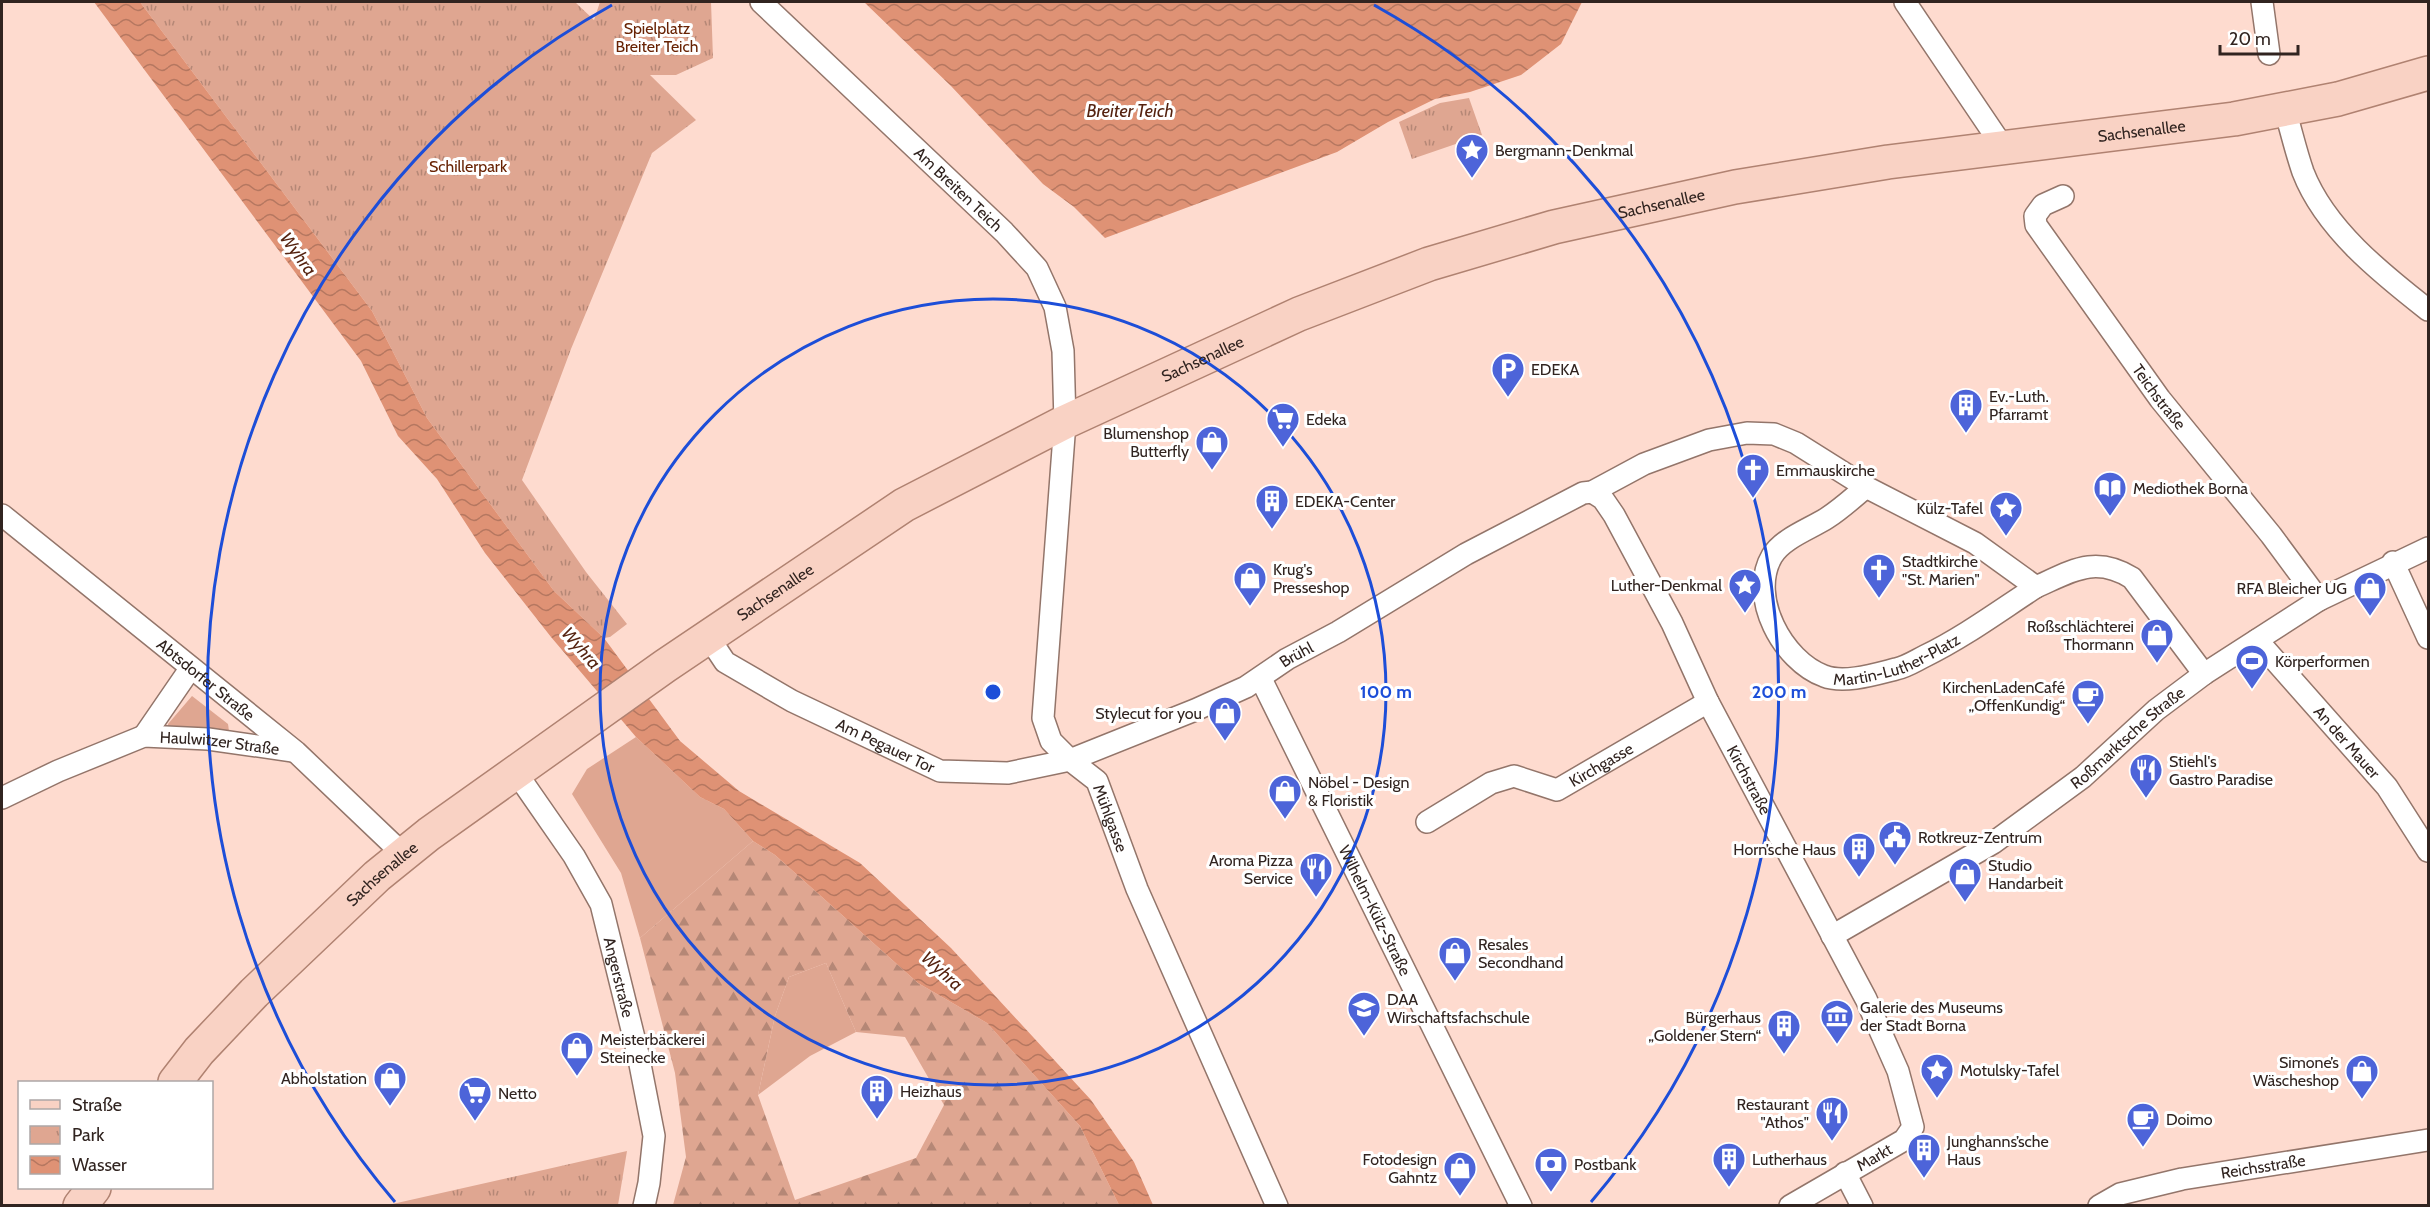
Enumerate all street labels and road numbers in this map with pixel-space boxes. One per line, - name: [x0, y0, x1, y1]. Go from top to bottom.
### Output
- street label: Sachsenallee: [2097, 116, 2187, 146]
- street label: Am Breiten Teich: [910, 143, 1006, 236]
- street label: Sachsenallee: [1616, 185, 1707, 223]
- street label: Sachsenallee: [1158, 332, 1247, 386]
- street label: Teichstraße: [2128, 361, 2190, 433]
- street label: Sachsenallee: [733, 560, 817, 625]
- street label: Martin-Luther-Platz: [1833, 630, 1964, 689]
- street label: Abtsdorfer Straße: [153, 635, 258, 725]
- street label: Brühl: [1276, 638, 1317, 671]
- street label: Roßmarktsche Straße: [2067, 683, 2189, 793]
- street label: An der Mauer: [2310, 702, 2384, 783]
- street label: Am Pegauer Tor: [833, 714, 939, 778]
- street label: Haulwitzer Straße: [159, 728, 281, 759]
- street label: Kirchgasse: [1566, 739, 1636, 791]
- street label: Kirchstraße: [1723, 742, 1775, 818]
- street label: Mühlgasse: [1089, 782, 1131, 855]
- street label: Sachsenallee: [342, 838, 422, 910]
- street label: Wilhelm-Külz-Straße: [1335, 842, 1415, 979]
- street label: Angerstraße: [600, 935, 638, 1020]
- street label: Markt: [1853, 1139, 1896, 1175]
- street label: Reichsstraße: [2219, 1151, 2307, 1183]

